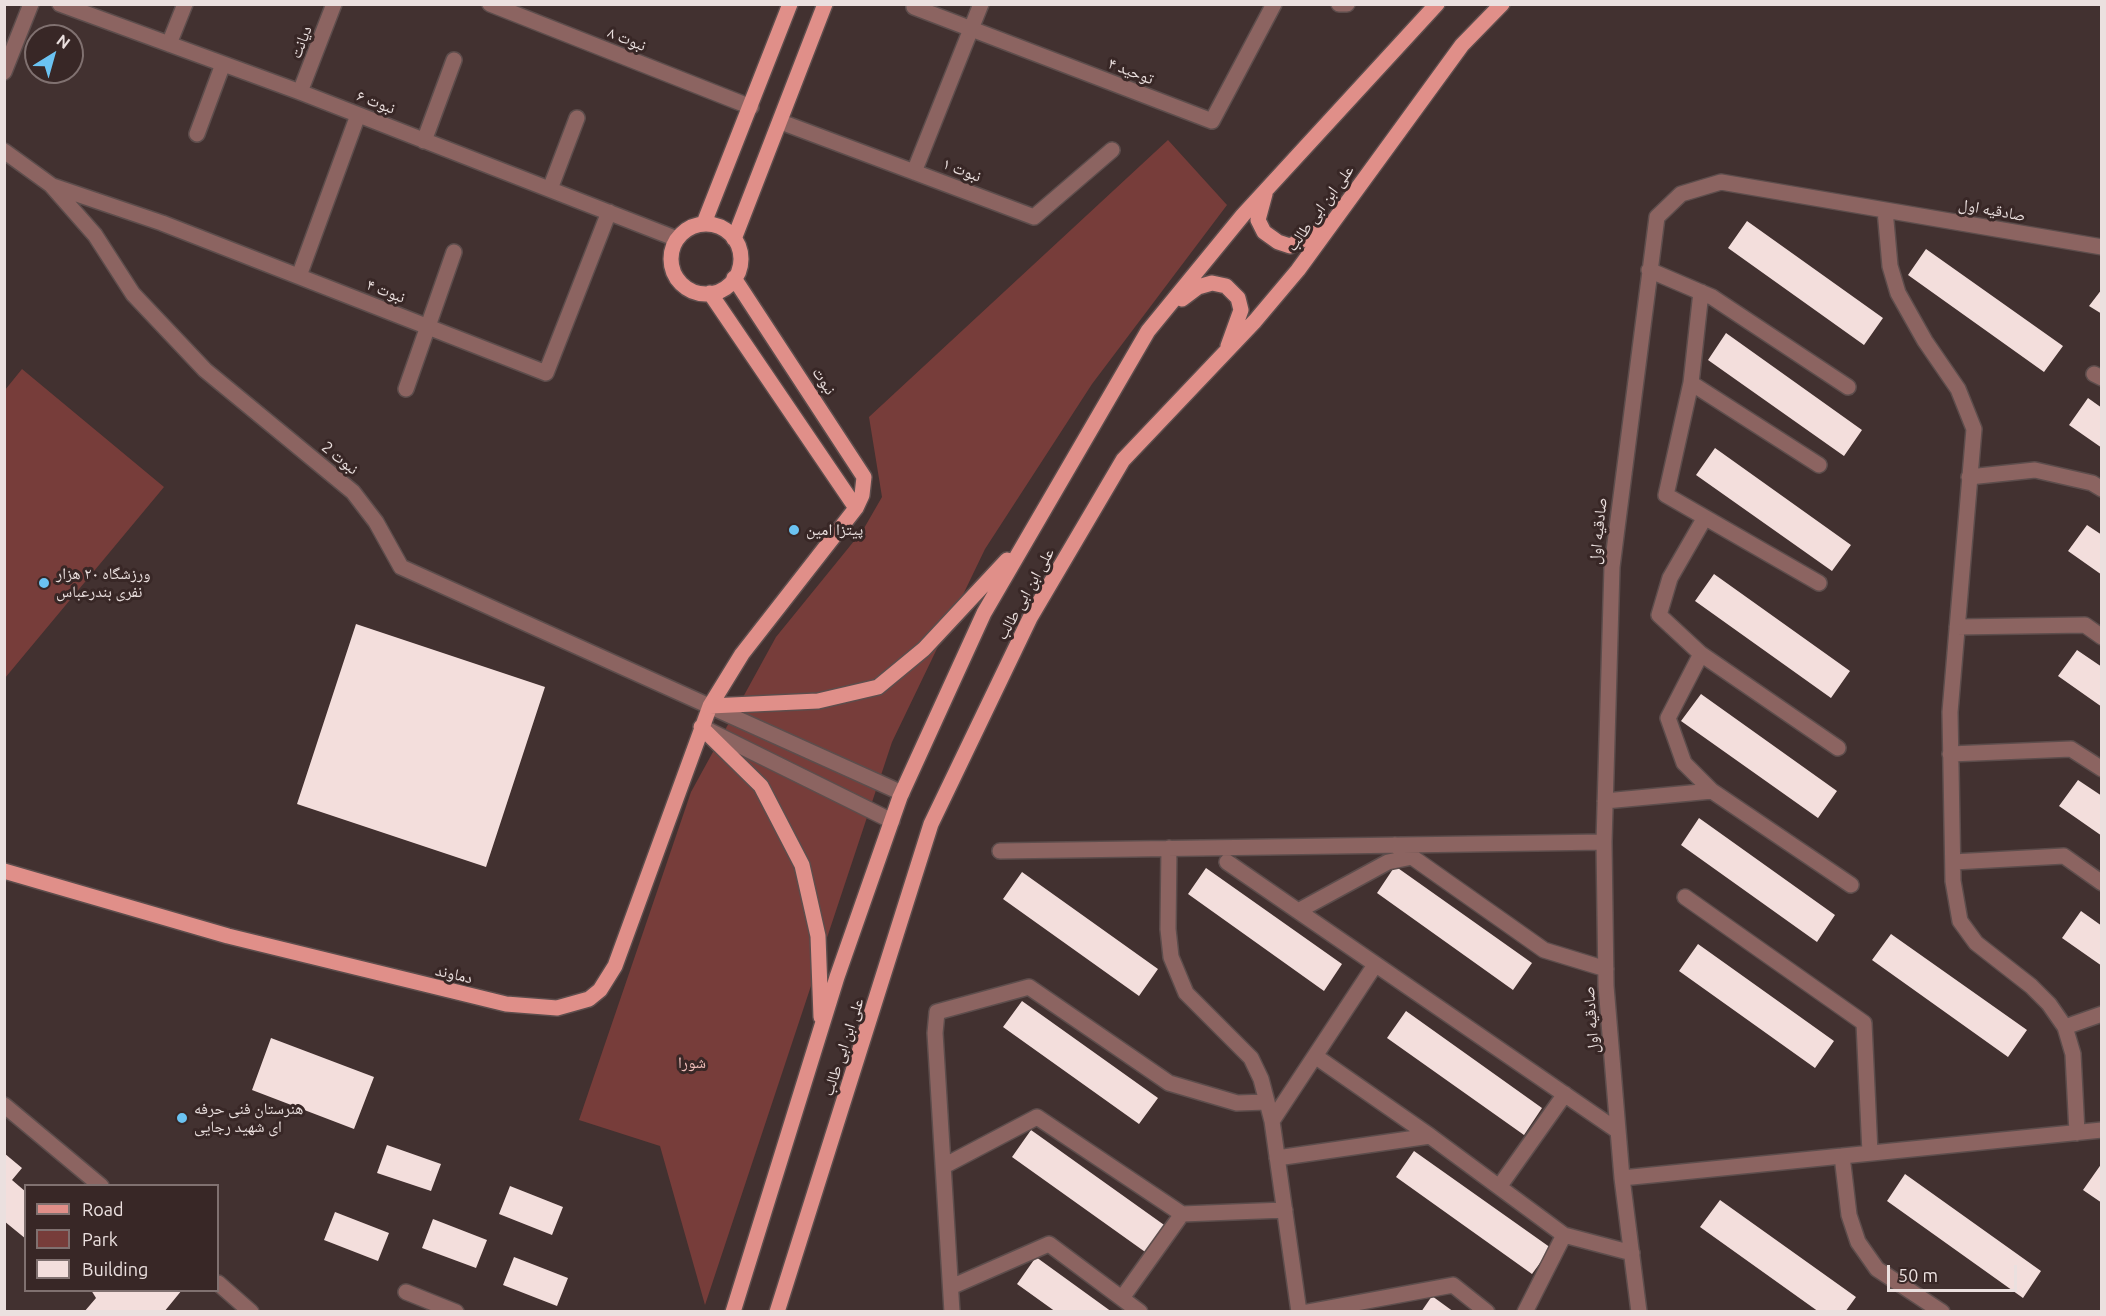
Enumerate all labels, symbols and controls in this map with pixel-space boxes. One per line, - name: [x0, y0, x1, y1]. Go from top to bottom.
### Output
- street label: دیانت: [286, 23, 316, 61]
- street label: نبوت ۸: [605, 23, 649, 55]
- north arrow: [24, 24, 84, 84]
- text: N: [53, 30, 74, 52]
- street label: توحید ۴: [1105, 54, 1157, 88]
- street label: نبوت ۶: [354, 86, 398, 118]
- street label: نبوت ۱: [940, 154, 984, 186]
- street label: علی ابن ابی طالب: [1282, 161, 1358, 255]
- street label: صادقیه اول: [1957, 195, 2027, 225]
- street label: نبوت ۴: [364, 275, 408, 307]
- street label: نبوت: [808, 364, 840, 398]
- street label: نبوت 2: [318, 437, 362, 479]
- street label: صادقیه اول: [1585, 496, 1611, 566]
- place label: پیتزا امین: [806, 520, 863, 540]
- marker: پیتزا امین: [787, 523, 801, 537]
- street label: علی ابن ابی طالب: [992, 545, 1058, 643]
- place label: ورزشگاه ۲۰ هزار نفری بندرعباس: [56, 564, 151, 602]
- marker: ورزشگاه ۲۰ هزار نفری بندرعباس: [37, 576, 51, 590]
- street label: دماوند: [434, 960, 474, 988]
- street label: صادقیه اول: [1579, 986, 1603, 1054]
- street label: علی ابن ابی طالب: [818, 996, 868, 1098]
- park label: شورا: [678, 1053, 706, 1073]
- place label: هنرستان فنی حرفه ای شهید رجایی: [194, 1099, 303, 1137]
- marker: هنرستان فنی حرفه ای شهید رجایی: [175, 1111, 189, 1125]
- legend: [24, 1184, 219, 1292]
- text: Road: [82, 1199, 124, 1219]
- text: Park: [82, 1229, 118, 1249]
- scale bar: [1890, 1253, 2020, 1291]
- text: Building: [82, 1259, 148, 1279]
- text: 50 m: [1898, 1265, 1938, 1285]

